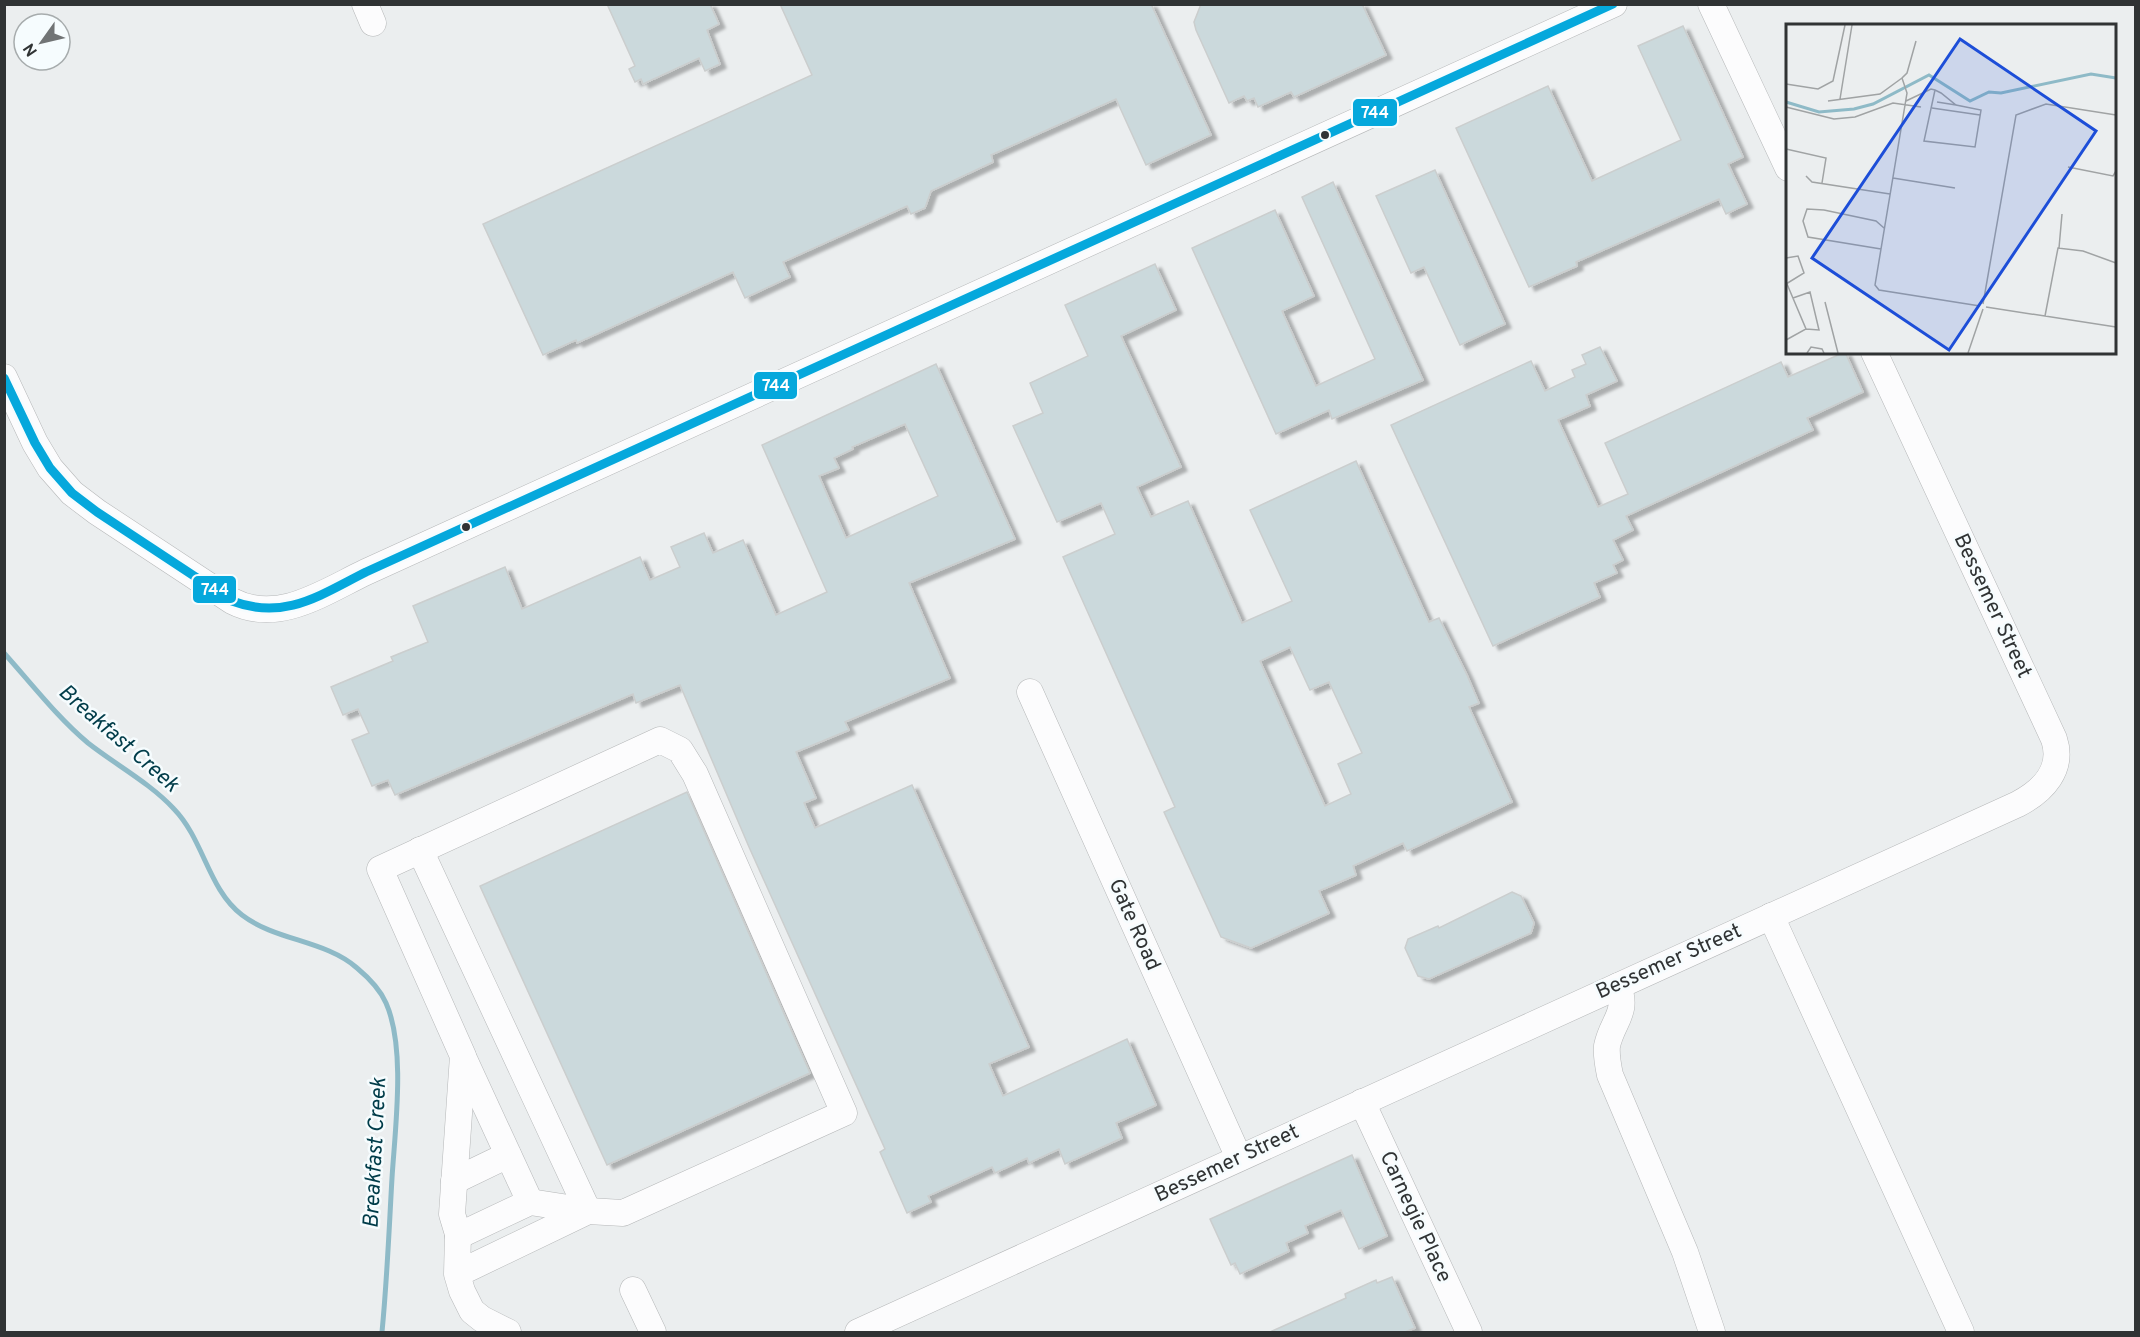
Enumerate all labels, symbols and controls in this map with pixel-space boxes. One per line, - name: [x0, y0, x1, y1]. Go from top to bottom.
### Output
- north arrow: [12, 12, 72, 72]
- inset map: [1786, 24, 2116, 354]
- text: N: [20, 39, 43, 60]
- line badge: 744: [1352, 98, 1398, 127]
- text: 744: [1361, 104, 1389, 124]
- unlabelled marker: [1319, 129, 1331, 141]
- line badge: 744: [753, 371, 798, 400]
- text: 744: [762, 377, 790, 397]
- unlabelled marker: [460, 521, 472, 533]
- street label: Bessemer Street: [1947, 529, 2037, 683]
- line badge: 744: [192, 575, 237, 604]
- text: 744: [201, 581, 229, 601]
- water label: Breakfast Creek: [52, 679, 185, 799]
- street label: Gate Road: [1102, 875, 1166, 975]
- street label: Bessemer Street: [1592, 918, 1746, 1006]
- water label: Breakfast Creek: [359, 1076, 393, 1229]
- street label: Bessemer Street: [1150, 1119, 1304, 1209]
- street label: Carnegie Place: [1373, 1147, 1457, 1287]

